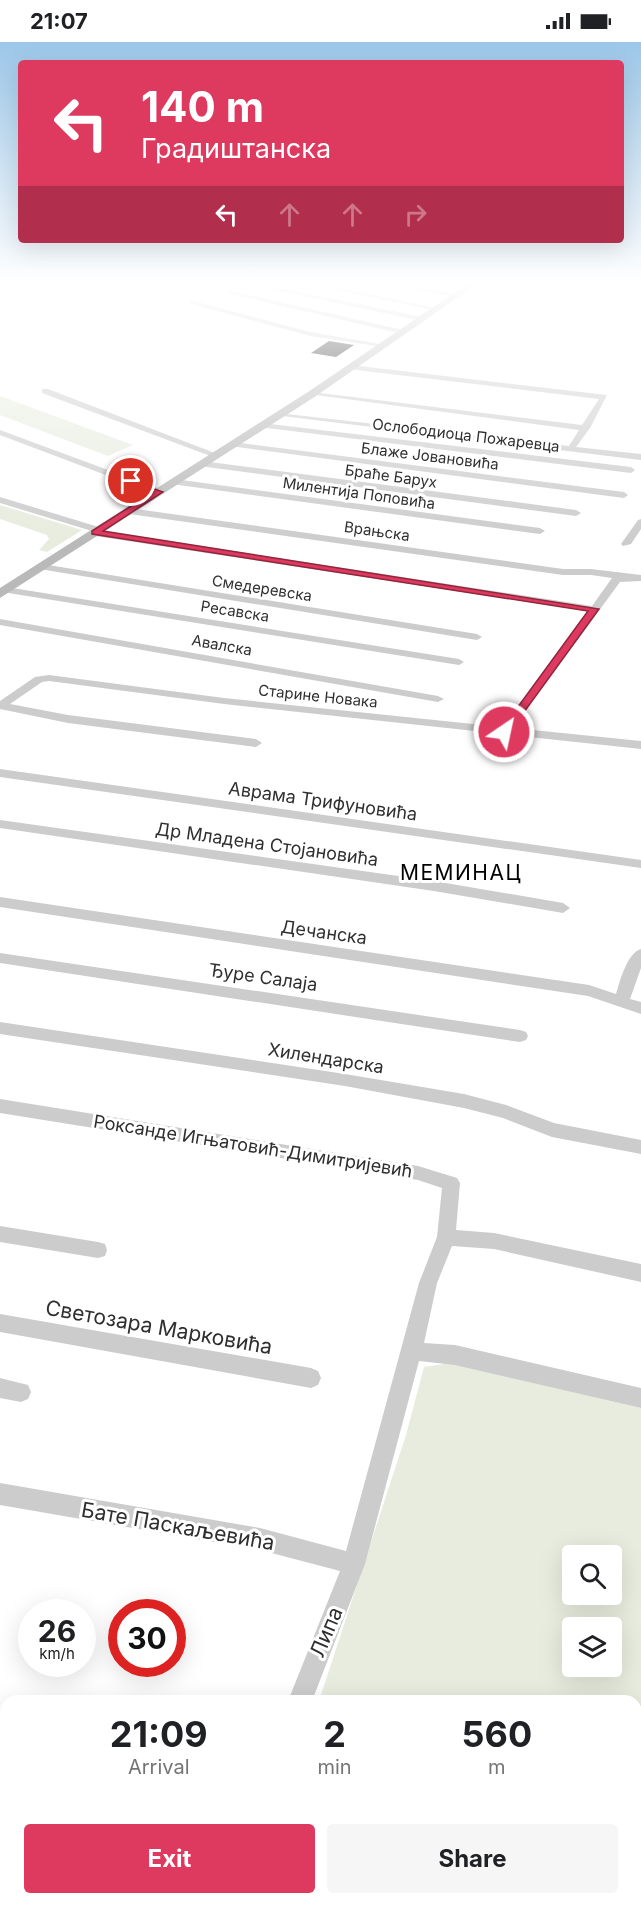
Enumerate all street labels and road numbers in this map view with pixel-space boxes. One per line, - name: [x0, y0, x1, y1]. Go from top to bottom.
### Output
- street label: Ослободиоца Пожаревца: [371, 414, 561, 456]
- street label: Блаже Јовановића: [360, 438, 500, 474]
- street label: Браће Барух: [344, 460, 438, 492]
- street label: Милентија Поповића: [282, 473, 436, 513]
- street label: Врањска: [343, 517, 411, 545]
- street label: Смедеревска: [211, 571, 313, 605]
- street label: Ресавска: [199, 596, 271, 626]
- street label: Авалска: [190, 630, 254, 660]
- street label: Старине Новака: [257, 680, 379, 712]
- street label: Аврама Трифуновића: [227, 777, 419, 825]
- street label: Др Младена Стојановића: [154, 818, 380, 870]
- street label: Дечанска: [280, 916, 368, 948]
- street label: Ђуре Салаја: [207, 959, 319, 995]
- street label: Хилендарска: [267, 1038, 385, 1078]
- street label: Роксанде Игњатовић-Димитријевић: [92, 1110, 414, 1182]
- street label: Светозара Марковића: [44, 1295, 274, 1359]
- street label: Бате Паскаљевића: [79, 1497, 277, 1555]
- street label: Липа: [304, 1603, 348, 1661]

